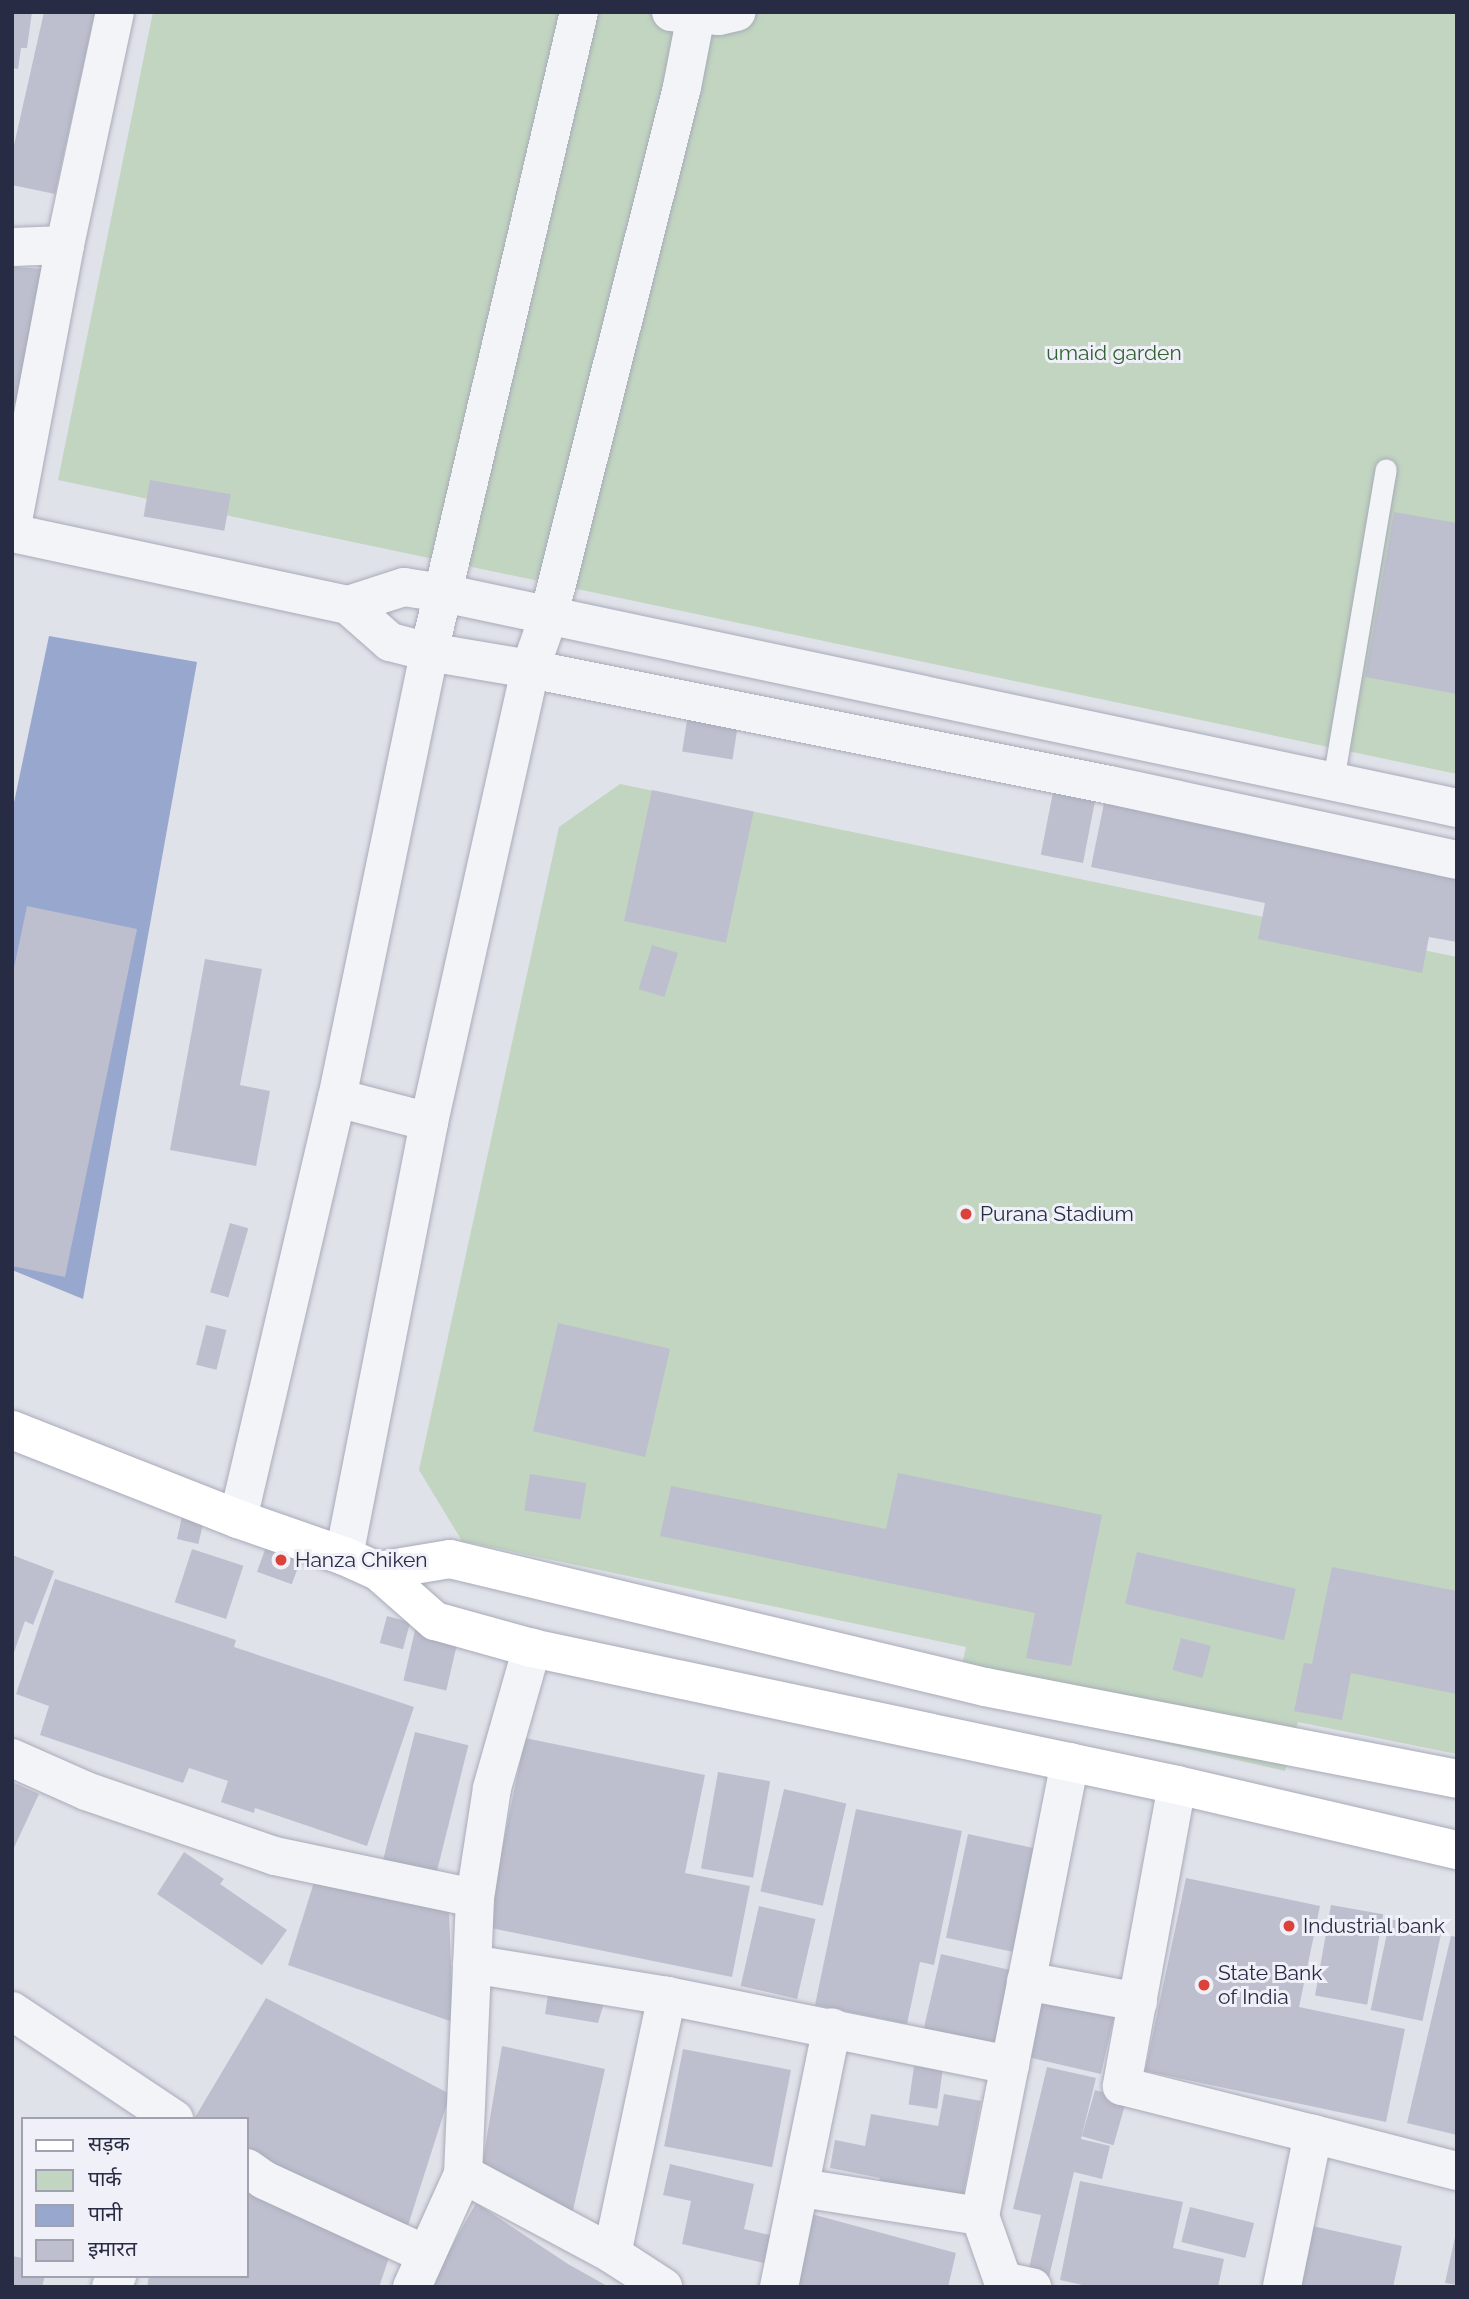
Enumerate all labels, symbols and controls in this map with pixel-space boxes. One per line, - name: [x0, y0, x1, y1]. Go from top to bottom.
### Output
- park label: umaid garden: [1046, 340, 1182, 366]
- place label: Purana Stadium: [980, 1201, 1134, 1227]
- marker: Purana Stadium: [958, 1206, 974, 1222]
- place label: Hanza Chiken: [295, 1547, 428, 1573]
- marker: Hanza Chiken: [273, 1552, 289, 1568]
- place label: Industrial bank: [1303, 1913, 1445, 1939]
- marker: Industrial bank: [1281, 1918, 1297, 1934]
- place label: State Bank of India: [1218, 1960, 1322, 2010]
- marker: State Bank of India: [1196, 1977, 1212, 1993]
- legend: [21, 2117, 248, 2278]
- text: सड़क: [88, 2131, 130, 2156]
- text: पार्क: [88, 2166, 122, 2191]
- text: पानी: [88, 2201, 122, 2226]
- text: इमारत: [88, 2236, 137, 2261]

